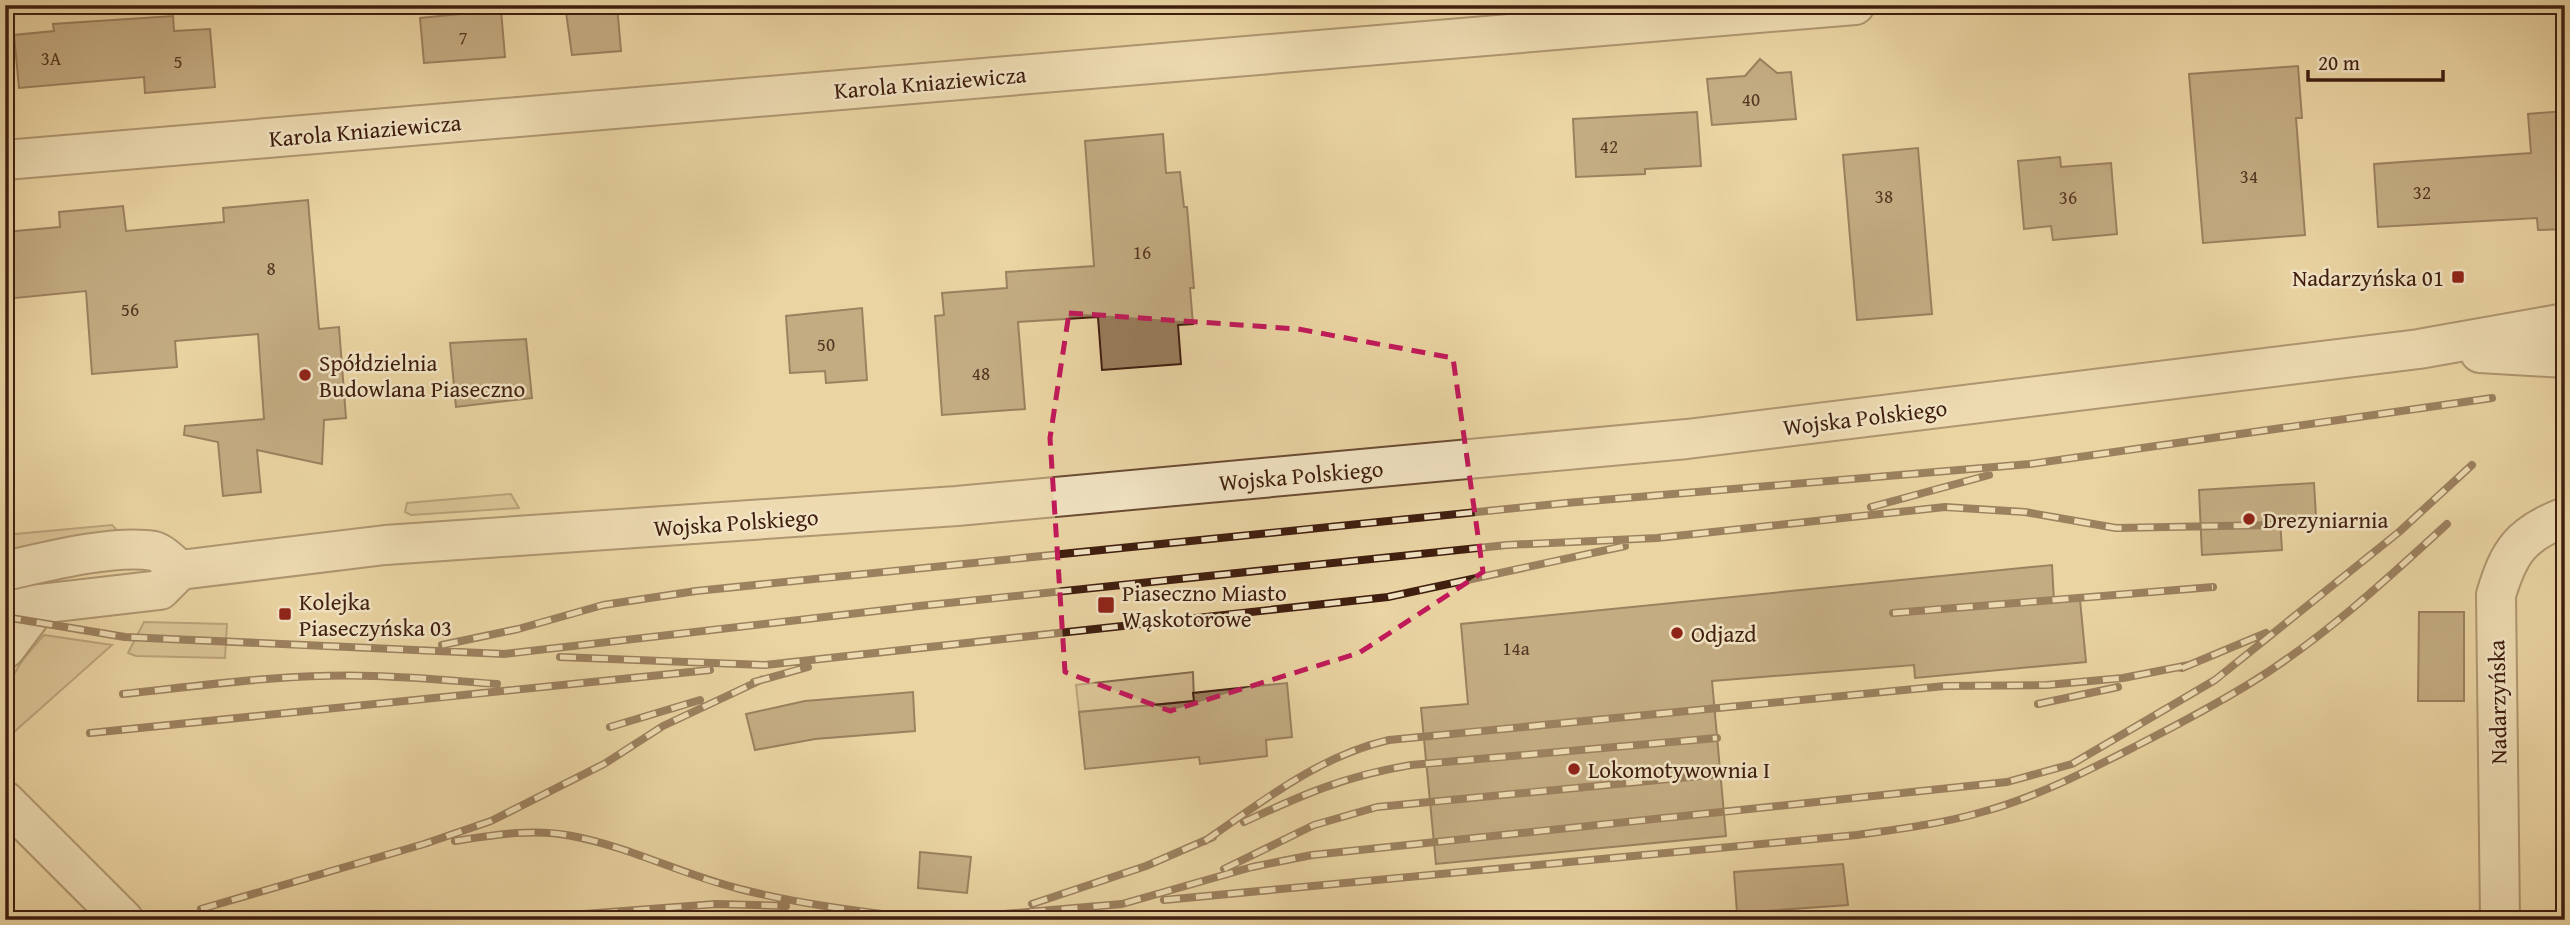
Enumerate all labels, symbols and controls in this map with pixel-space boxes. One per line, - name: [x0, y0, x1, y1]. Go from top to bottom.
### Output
- house number: 7: [458, 23, 468, 51]
- scale bar: [2308, 38, 2442, 82]
- house number: 3A: [41, 44, 62, 72]
- house number: 5: [173, 47, 183, 75]
- text: 20 m: [2318, 47, 2360, 78]
- street label: Karola Kniaziewicza: [833, 57, 1028, 107]
- house number: 40: [1742, 85, 1760, 113]
- street label: Karola Kniaziewicza: [268, 105, 463, 155]
- house number: 42: [1600, 132, 1618, 160]
- house number: 34: [2240, 162, 2258, 190]
- house number: 32: [2413, 178, 2431, 206]
- house number: 38: [1875, 182, 1893, 210]
- house number: 36: [2059, 183, 2077, 211]
- house number: 16: [1133, 238, 1151, 266]
- house number: 8: [266, 254, 276, 282]
- place label: Nadarzyńska 01: [2292, 261, 2444, 294]
- marker: Nadarzyńska 01: [2450, 269, 2466, 285]
- house number: 56: [121, 295, 139, 323]
- house number: 50: [817, 330, 835, 358]
- place label: Spółdzielnia Budowlana Piaseczno: [319, 346, 525, 405]
- house number: 48: [972, 359, 990, 387]
- marker: Spółdzielnia Budowlana Piaseczno: [297, 367, 313, 383]
- street label: Wojska Polskiego: [1781, 391, 1949, 443]
- street label: Wojska Polskiego: [1217, 451, 1385, 499]
- street label: Wojska Polskiego: [652, 500, 820, 544]
- place label: Drezyniarnia: [2263, 503, 2389, 536]
- marker: Drezyniarnia: [2241, 511, 2257, 527]
- place label: Piaseczno Miasto Wąskotorowe: [1122, 576, 1287, 635]
- place label: Kolejka Piaseczyńska 03: [299, 585, 452, 644]
- marker: Piaseczno Miasto Wąskotorowe: [1096, 595, 1116, 615]
- marker: Kolejka Piaseczyńska 03: [277, 606, 293, 622]
- place label: Odjazd: [1691, 617, 1757, 650]
- marker: Odjazd: [1669, 625, 1685, 641]
- house number: 14a: [1502, 634, 1530, 662]
- street label: Nadarzyńska: [2479, 639, 2515, 765]
- place label: Lokomotywownia I: [1588, 753, 1770, 786]
- marker: Lokomotywownia I: [1566, 761, 1582, 777]

